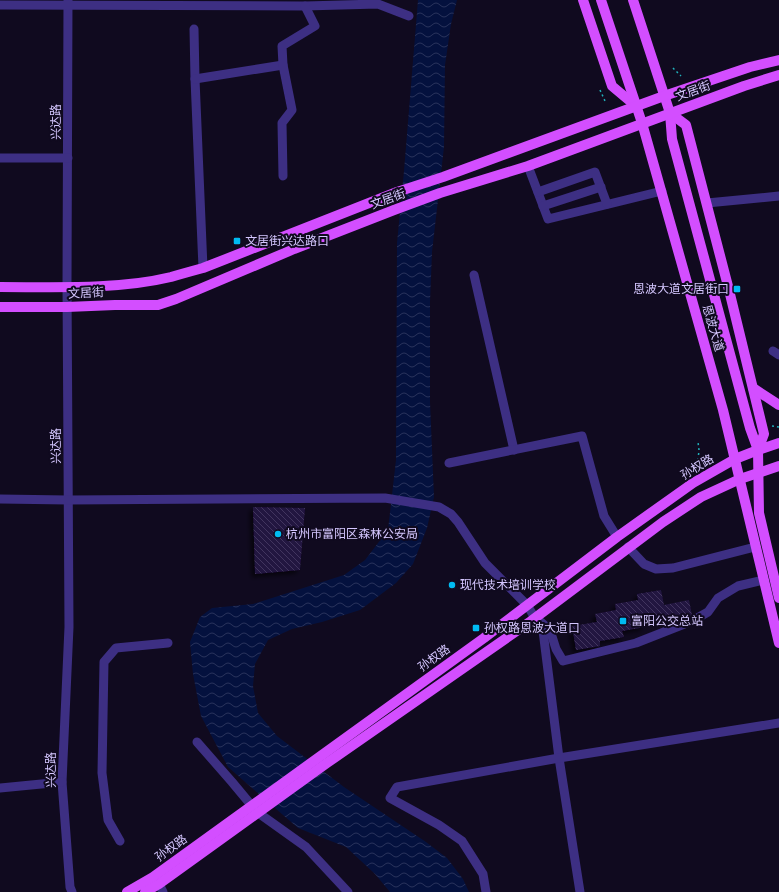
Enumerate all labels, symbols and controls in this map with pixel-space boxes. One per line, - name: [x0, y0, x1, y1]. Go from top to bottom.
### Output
- street label: 文居街: [673, 77, 712, 104]
- street label: 兴达路: [48, 104, 63, 140]
- street label: 文居街: [368, 185, 407, 212]
- place label: 文居街兴达路口: [245, 233, 329, 248]
- marker: 文居街兴达路口: [232, 236, 242, 246]
- place label: 恩波大道文居街口: [633, 281, 729, 296]
- street label: 文居街: [68, 284, 104, 301]
- marker: 恩波大道文居街口: [732, 284, 742, 294]
- street label: 恩波大道: [700, 303, 727, 353]
- street label: 兴达路: [48, 428, 63, 464]
- street label: 孙权路: [677, 451, 716, 482]
- place label: 杭州市富阳区森林公安局: [286, 526, 418, 541]
- marker: 杭州市富阳区森林公安局: [273, 529, 283, 539]
- place label: 现代技术培训学校: [460, 577, 556, 592]
- marker: 现代技术培训学校: [447, 580, 457, 590]
- place label: 富阳公交总站: [631, 613, 703, 628]
- marker: 富阳公交总站: [618, 616, 628, 626]
- place label: 孙权路恩波大道口: [484, 620, 580, 635]
- marker: 孙权路恩波大道口: [471, 623, 481, 633]
- street label: 孙权路: [415, 641, 453, 674]
- street label: 兴达路: [43, 752, 58, 788]
- street label: 孙权路: [152, 831, 190, 864]

